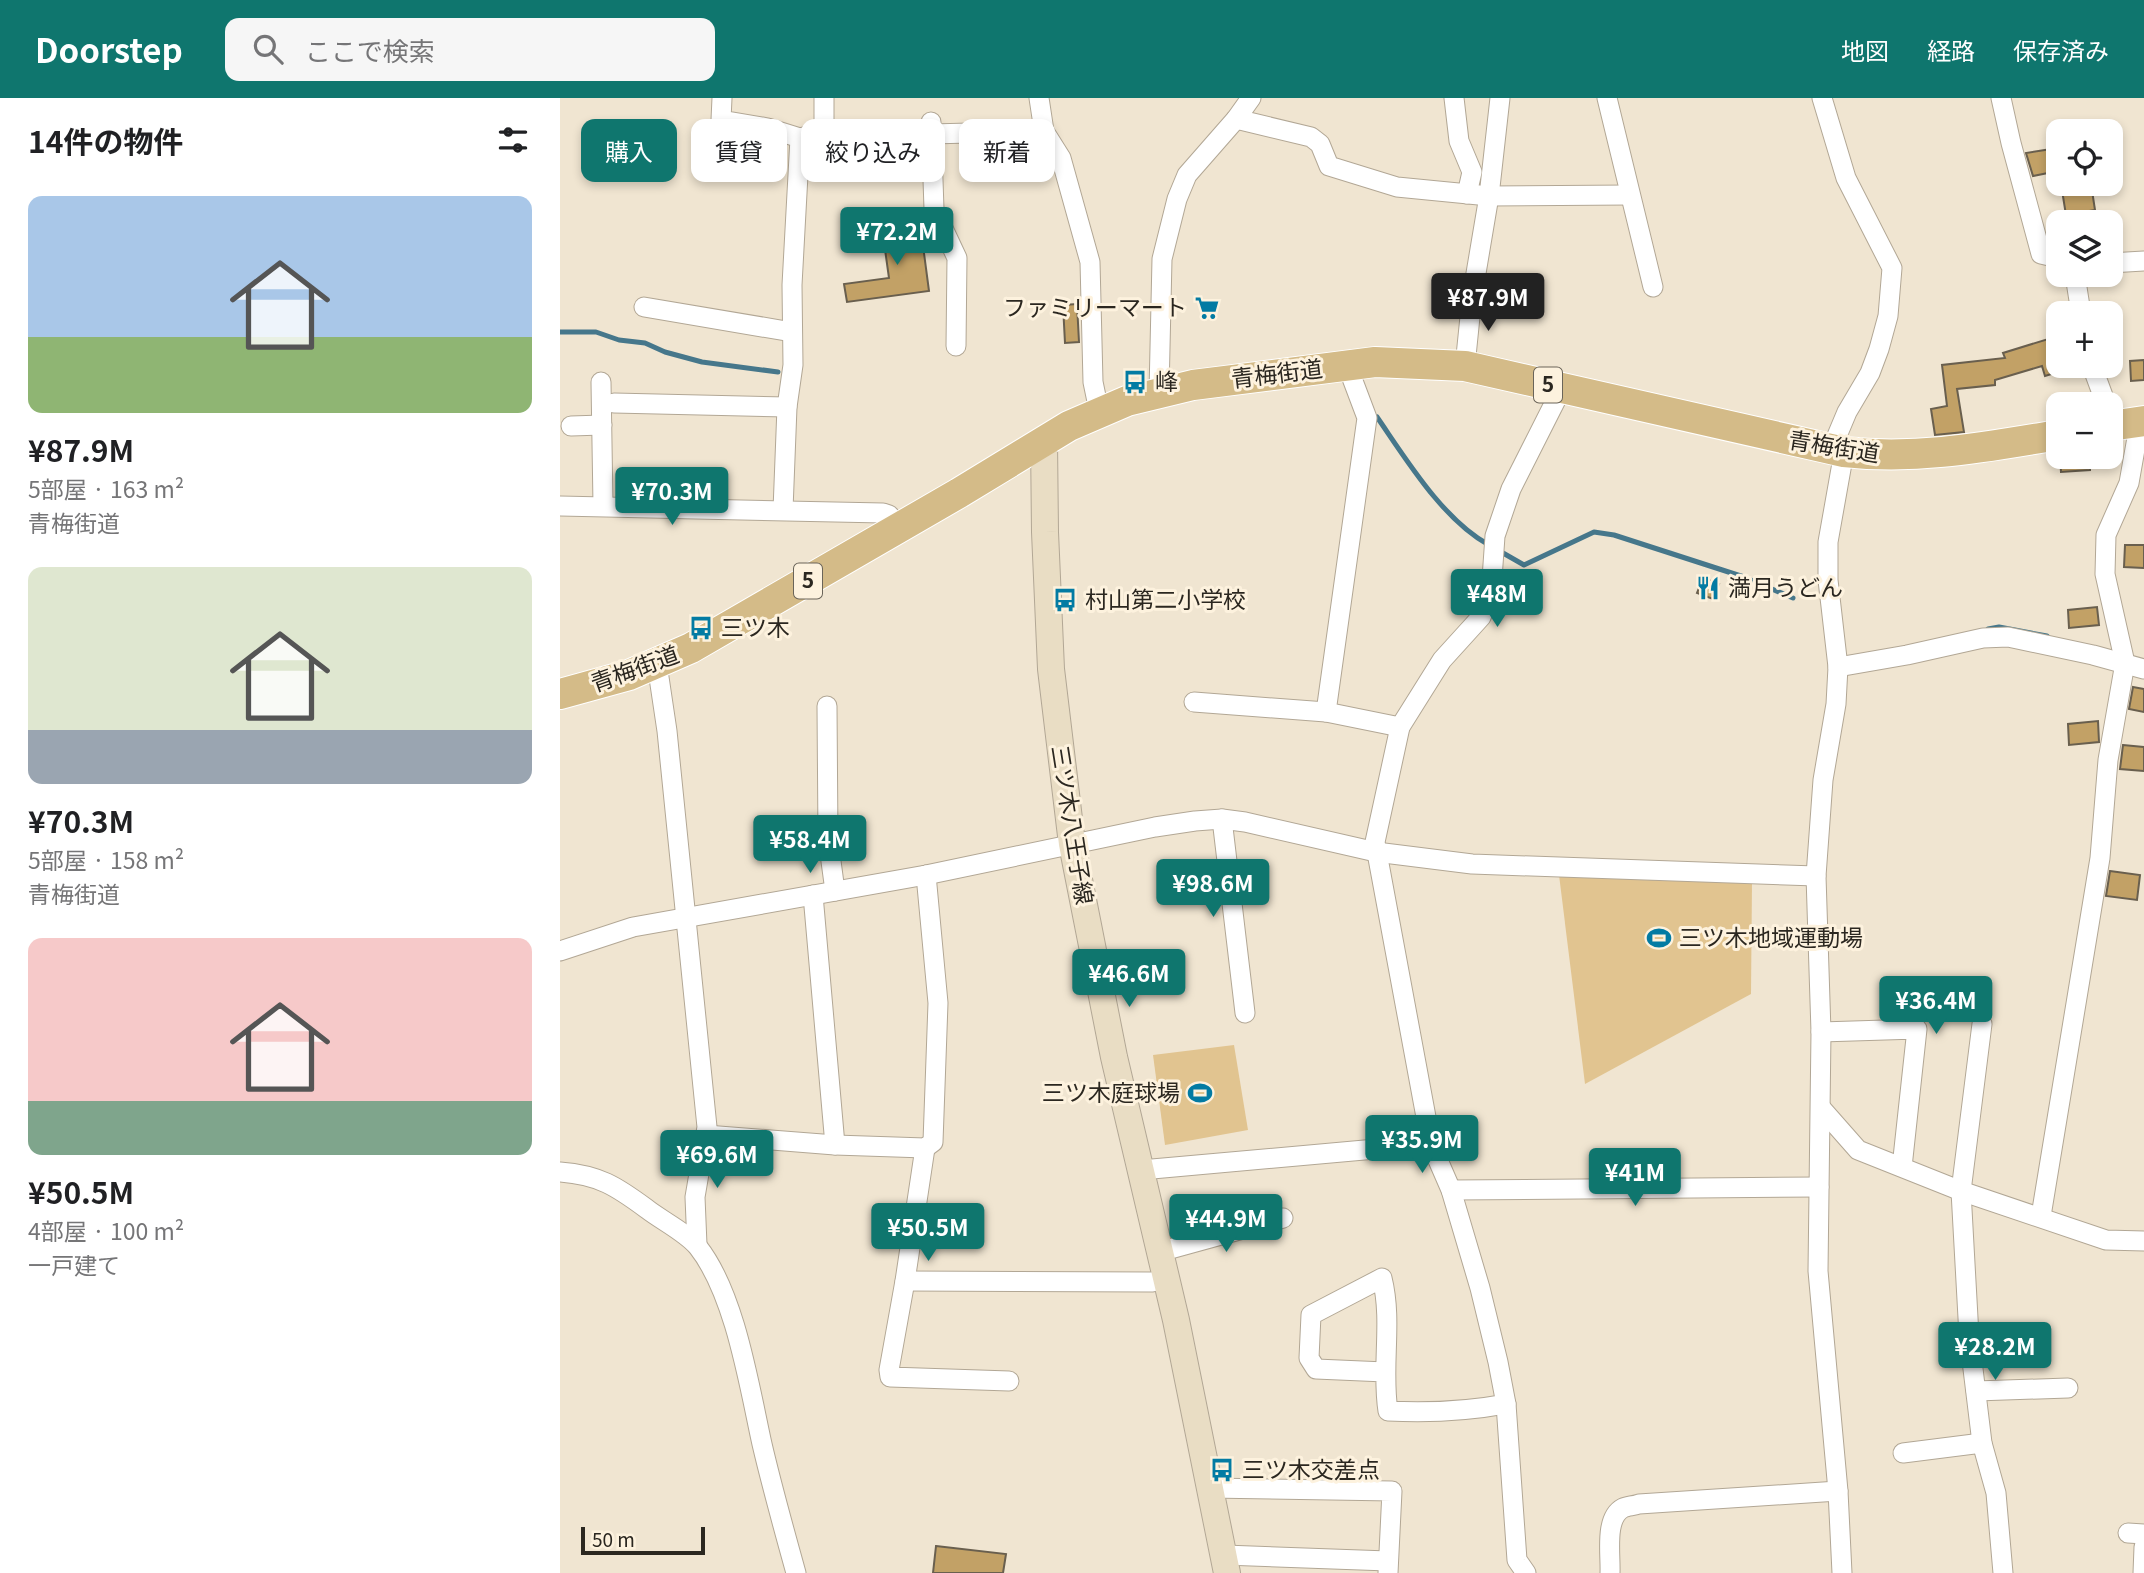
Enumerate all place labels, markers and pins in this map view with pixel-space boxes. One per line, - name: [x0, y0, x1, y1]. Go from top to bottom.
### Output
- pin: ¥72.2M: [840, 208, 954, 267]
- pin: ¥87.9M: [1431, 274, 1545, 333]
- place label: ファミリーマート: [1003, 289, 1187, 323]
- supermarket icon: ファミリーマート: [1193, 294, 1221, 322]
- place label: 峰: [1155, 363, 1178, 397]
- bus stop icon: 峰: [1121, 368, 1149, 396]
- pin: ¥70.3M: [615, 468, 729, 527]
- place label: 満月うどん: [1728, 569, 1843, 603]
- pin: ¥48M: [1456, 570, 1538, 629]
- restaurant icon: 満月うどん: [1694, 574, 1722, 602]
- place label: 村山第二小学校: [1085, 581, 1246, 615]
- bus stop icon: 村山第二小学校: [1051, 586, 1079, 614]
- place label: 三ツ木: [721, 609, 790, 643]
- bus stop icon: 三ツ木: [687, 614, 715, 642]
- pin: ¥58.4M: [753, 816, 867, 875]
- pin: ¥98.6M: [1156, 860, 1270, 919]
- place label: 三ツ木地域運動場: [1679, 919, 1863, 953]
- sports icon: 三ツ木地域運動場: [1645, 924, 1673, 952]
- pin: ¥46.6M: [1072, 950, 1186, 1009]
- pin: ¥36.4M: [1879, 976, 1993, 1036]
- place label: 三ツ木庭球場: [1042, 1074, 1180, 1108]
- sports icon: 三ツ木庭球場: [1186, 1079, 1214, 1107]
- pin: ¥35.9M: [1365, 1116, 1479, 1175]
- pin: ¥69.6M: [660, 1130, 774, 1190]
- pin: ¥41M: [1594, 1148, 1676, 1208]
- pin: ¥44.9M: [1169, 1194, 1283, 1254]
- pin: ¥50.5M: [871, 1204, 985, 1263]
- pin: ¥28.2M: [1938, 1322, 2052, 1382]
- place label: 三ツ木交差点: [1242, 1451, 1380, 1485]
- bus stop icon: 三ツ木交差点: [1208, 1456, 1236, 1484]

